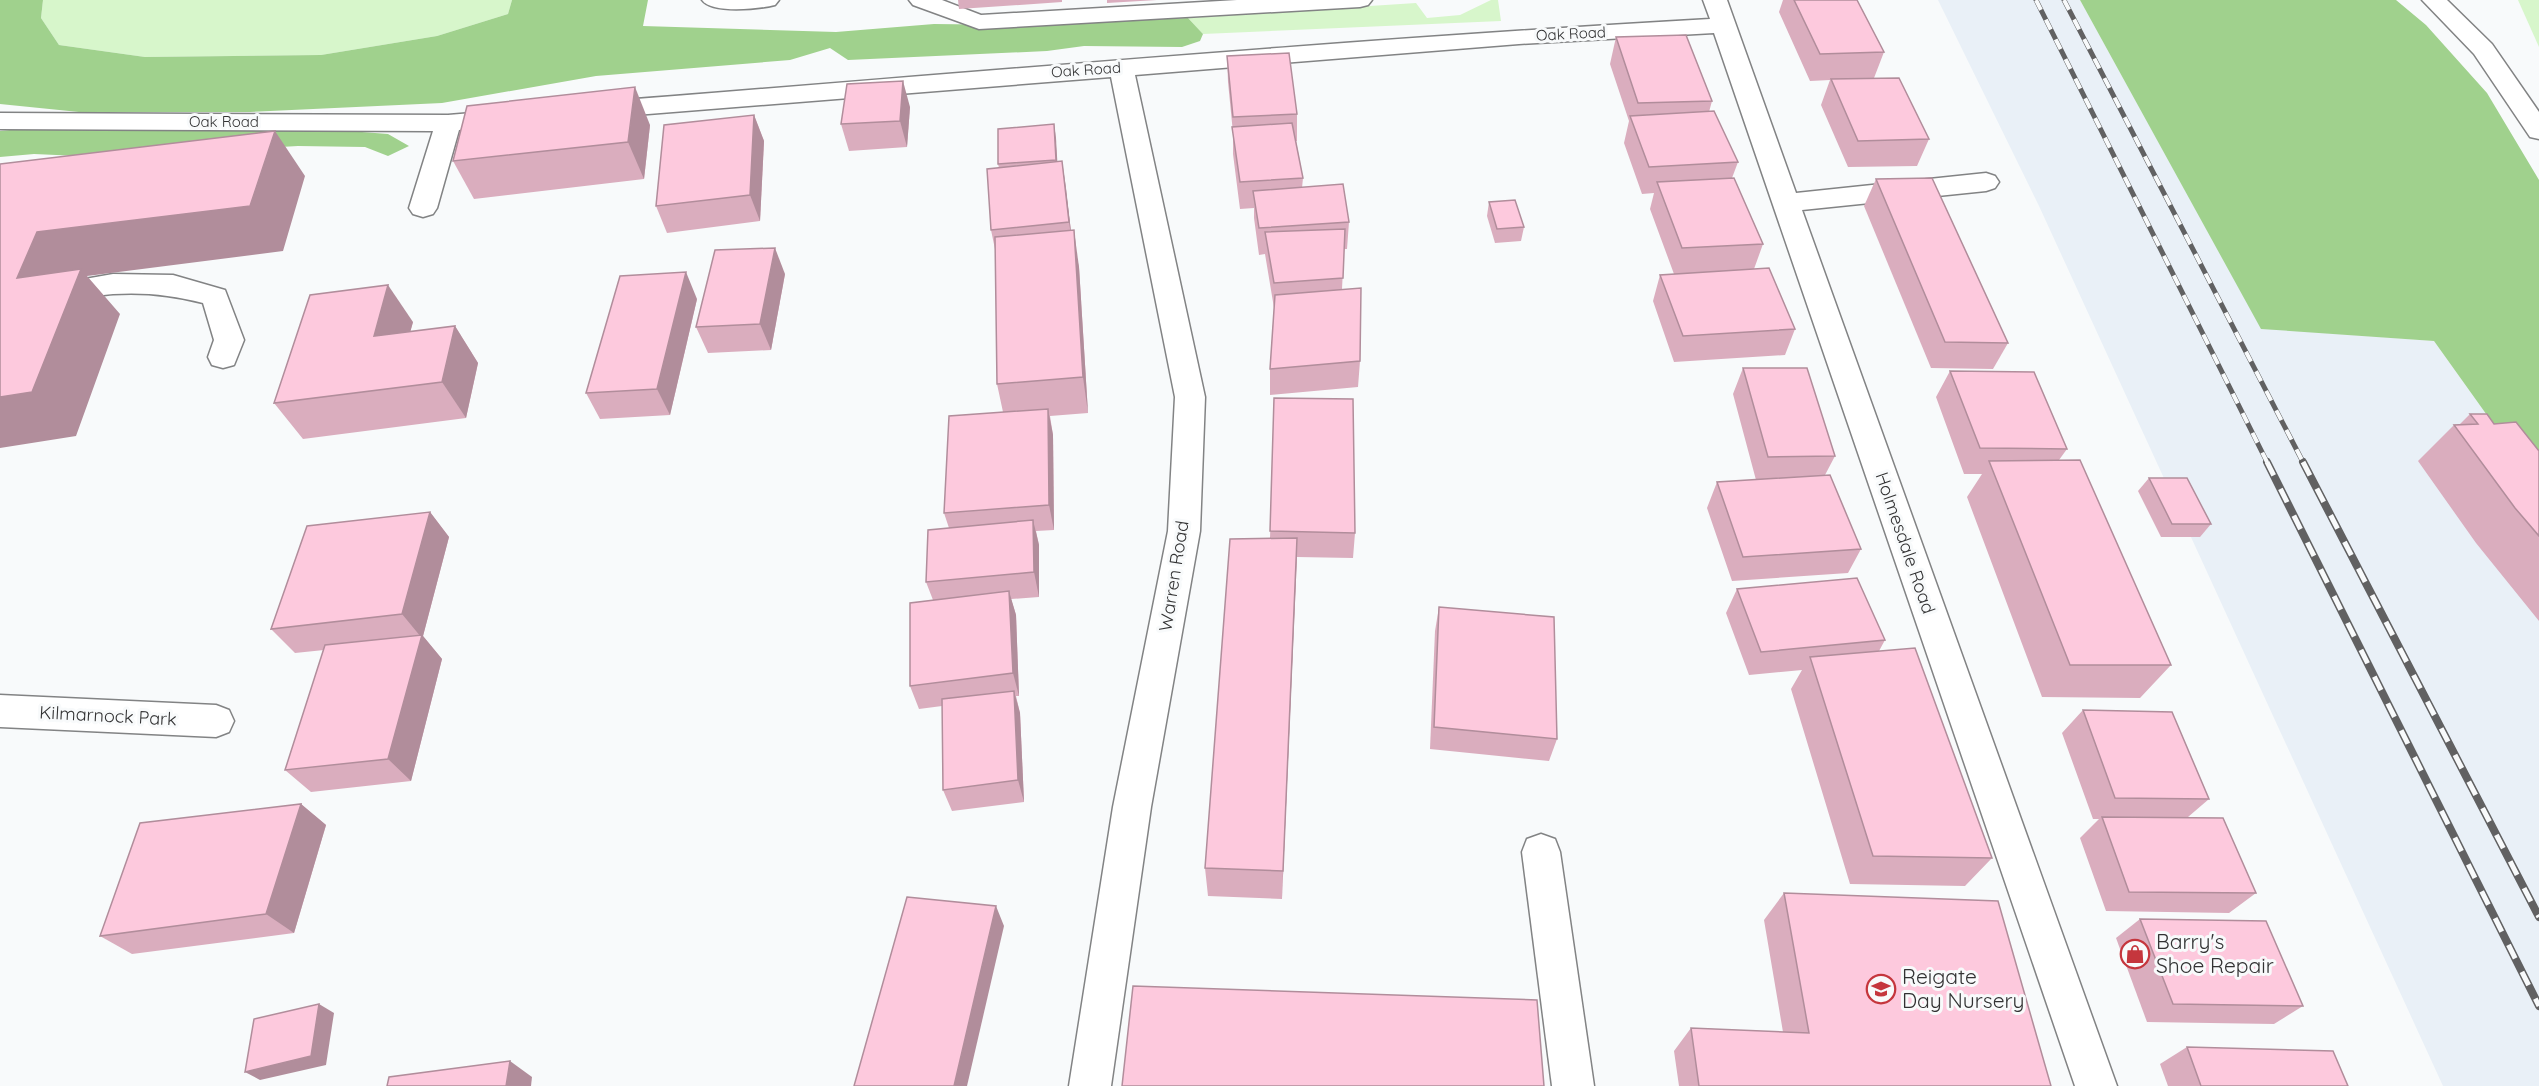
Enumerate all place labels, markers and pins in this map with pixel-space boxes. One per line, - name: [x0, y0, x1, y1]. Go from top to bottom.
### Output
- place label: Barry's Shoe Repair: [2156, 928, 2274, 978]
- shop icon: Barry's Shoe Repair: [2119, 938, 2151, 970]
- place label: Reigate Day Nursery: [1902, 963, 2025, 1013]
- school or university icon: Reigate Day Nursery: [1865, 973, 1897, 1005]

